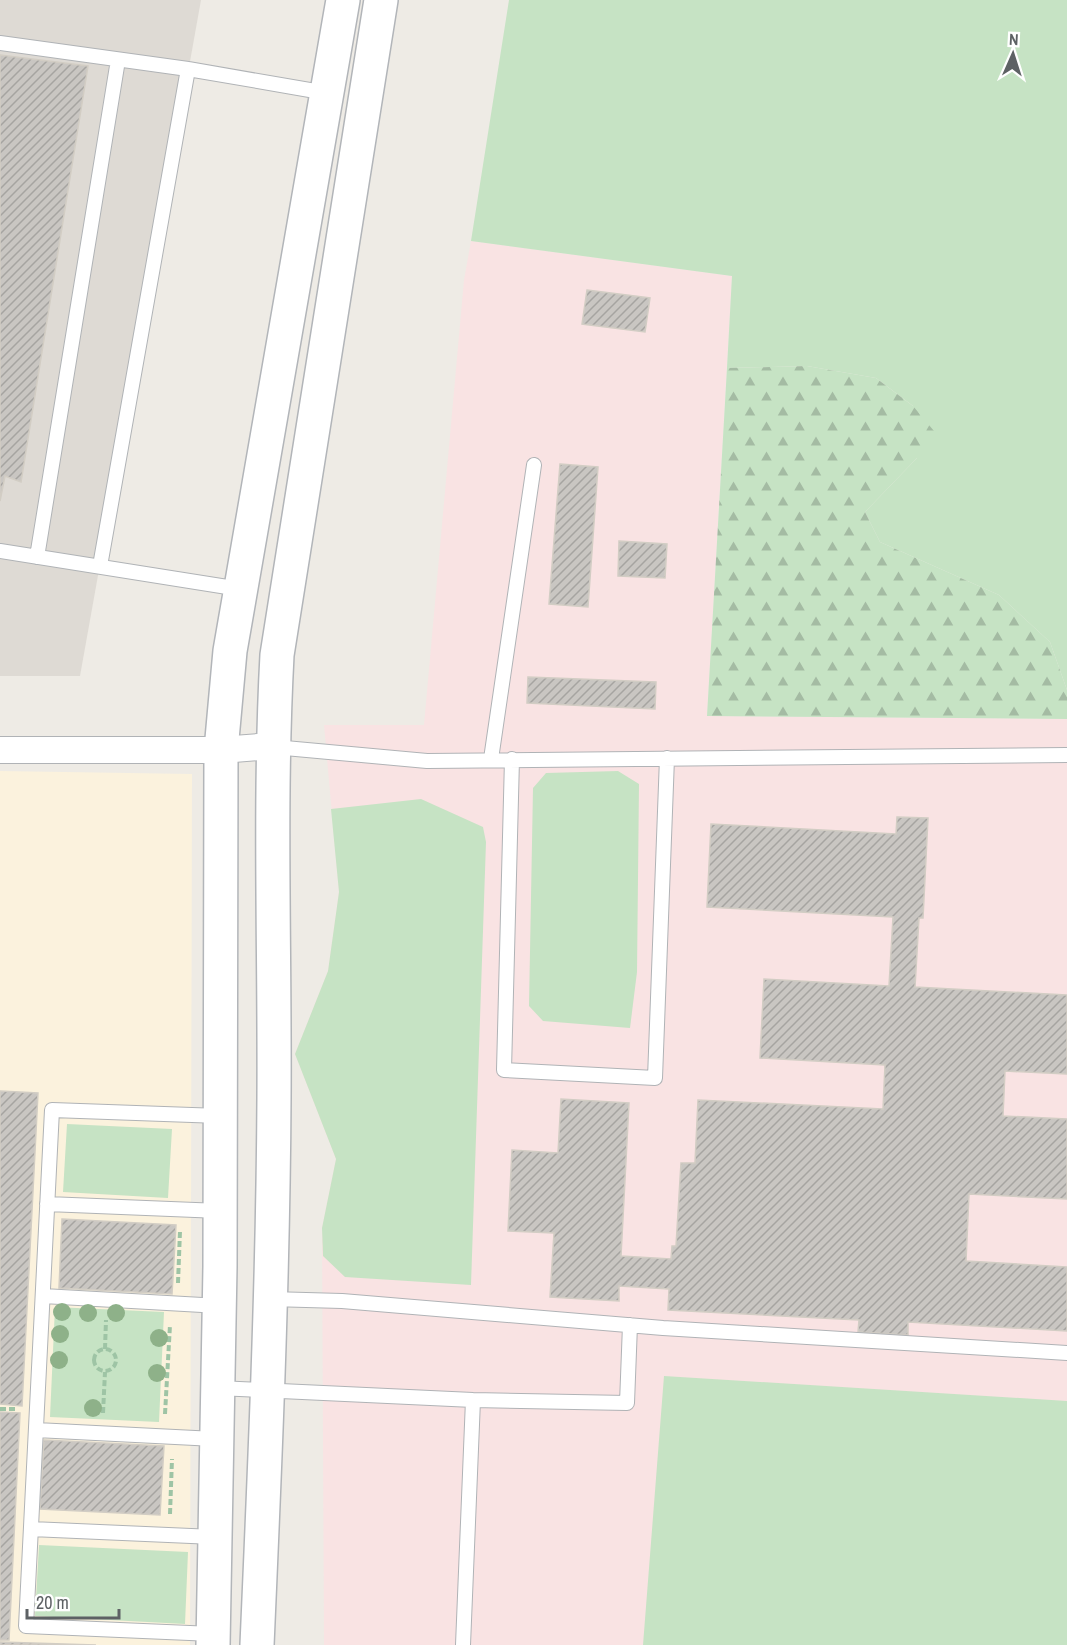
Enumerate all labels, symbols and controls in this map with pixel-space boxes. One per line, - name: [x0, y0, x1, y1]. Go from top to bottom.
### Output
- north arrow: [983, 24, 1043, 84]
- text: N: [1008, 28, 1019, 50]
- scale bar: [27, 1582, 118, 1620]
- text: 20 m: [36, 1590, 69, 1615]

